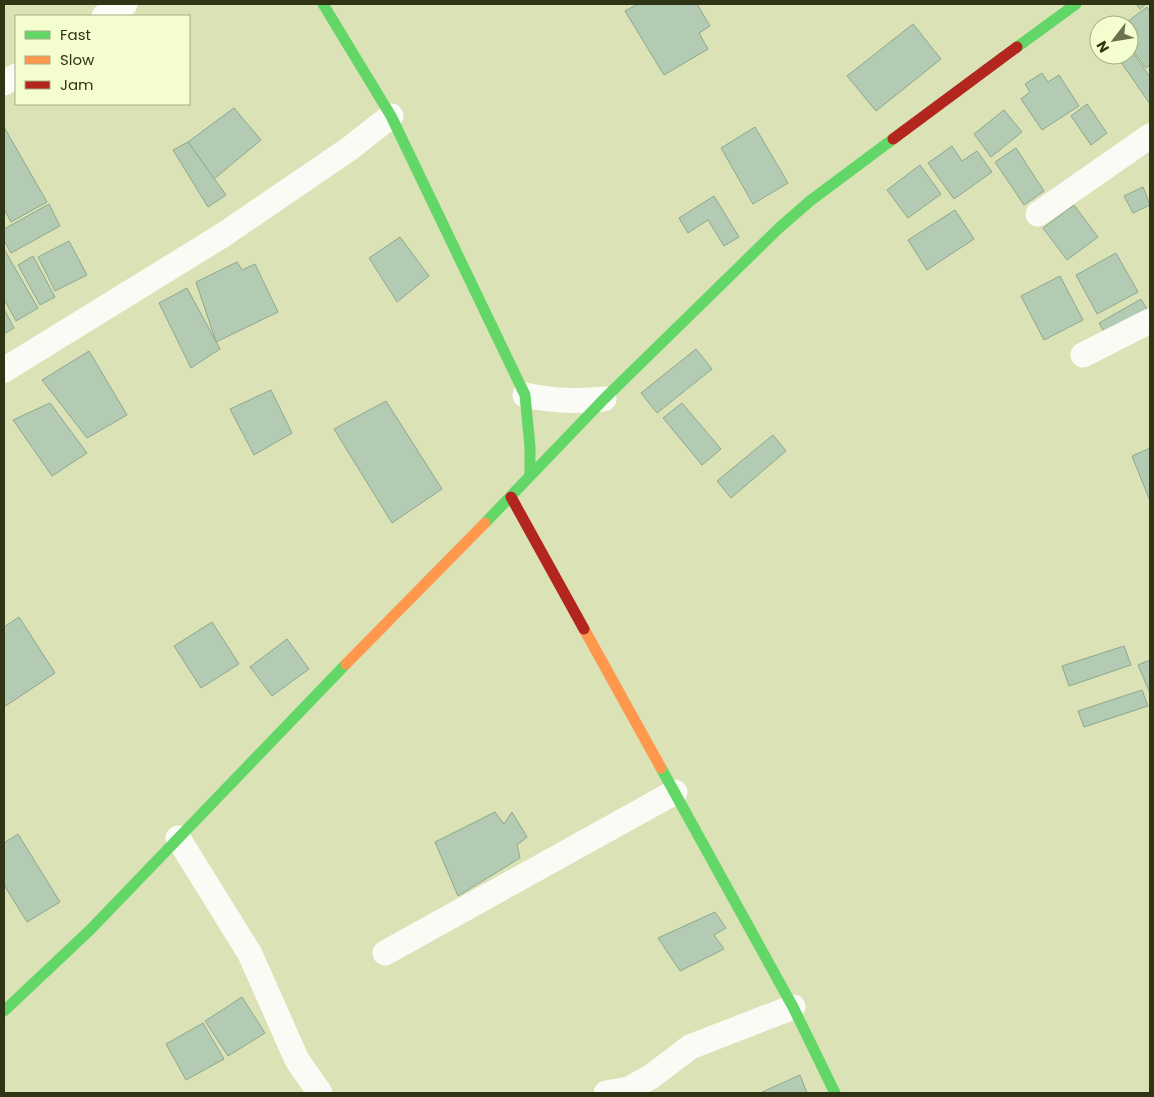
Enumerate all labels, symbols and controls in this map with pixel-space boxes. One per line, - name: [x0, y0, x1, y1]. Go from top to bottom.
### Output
- legend: [15, 15, 190, 105]
- north arrow: [1089, 15, 1139, 65]
- text: Fast: [60, 24, 91, 45]
- text: N: [1092, 37, 1114, 56]
- text: Slow: [60, 49, 95, 70]
- text: Jam: [60, 74, 94, 95]

